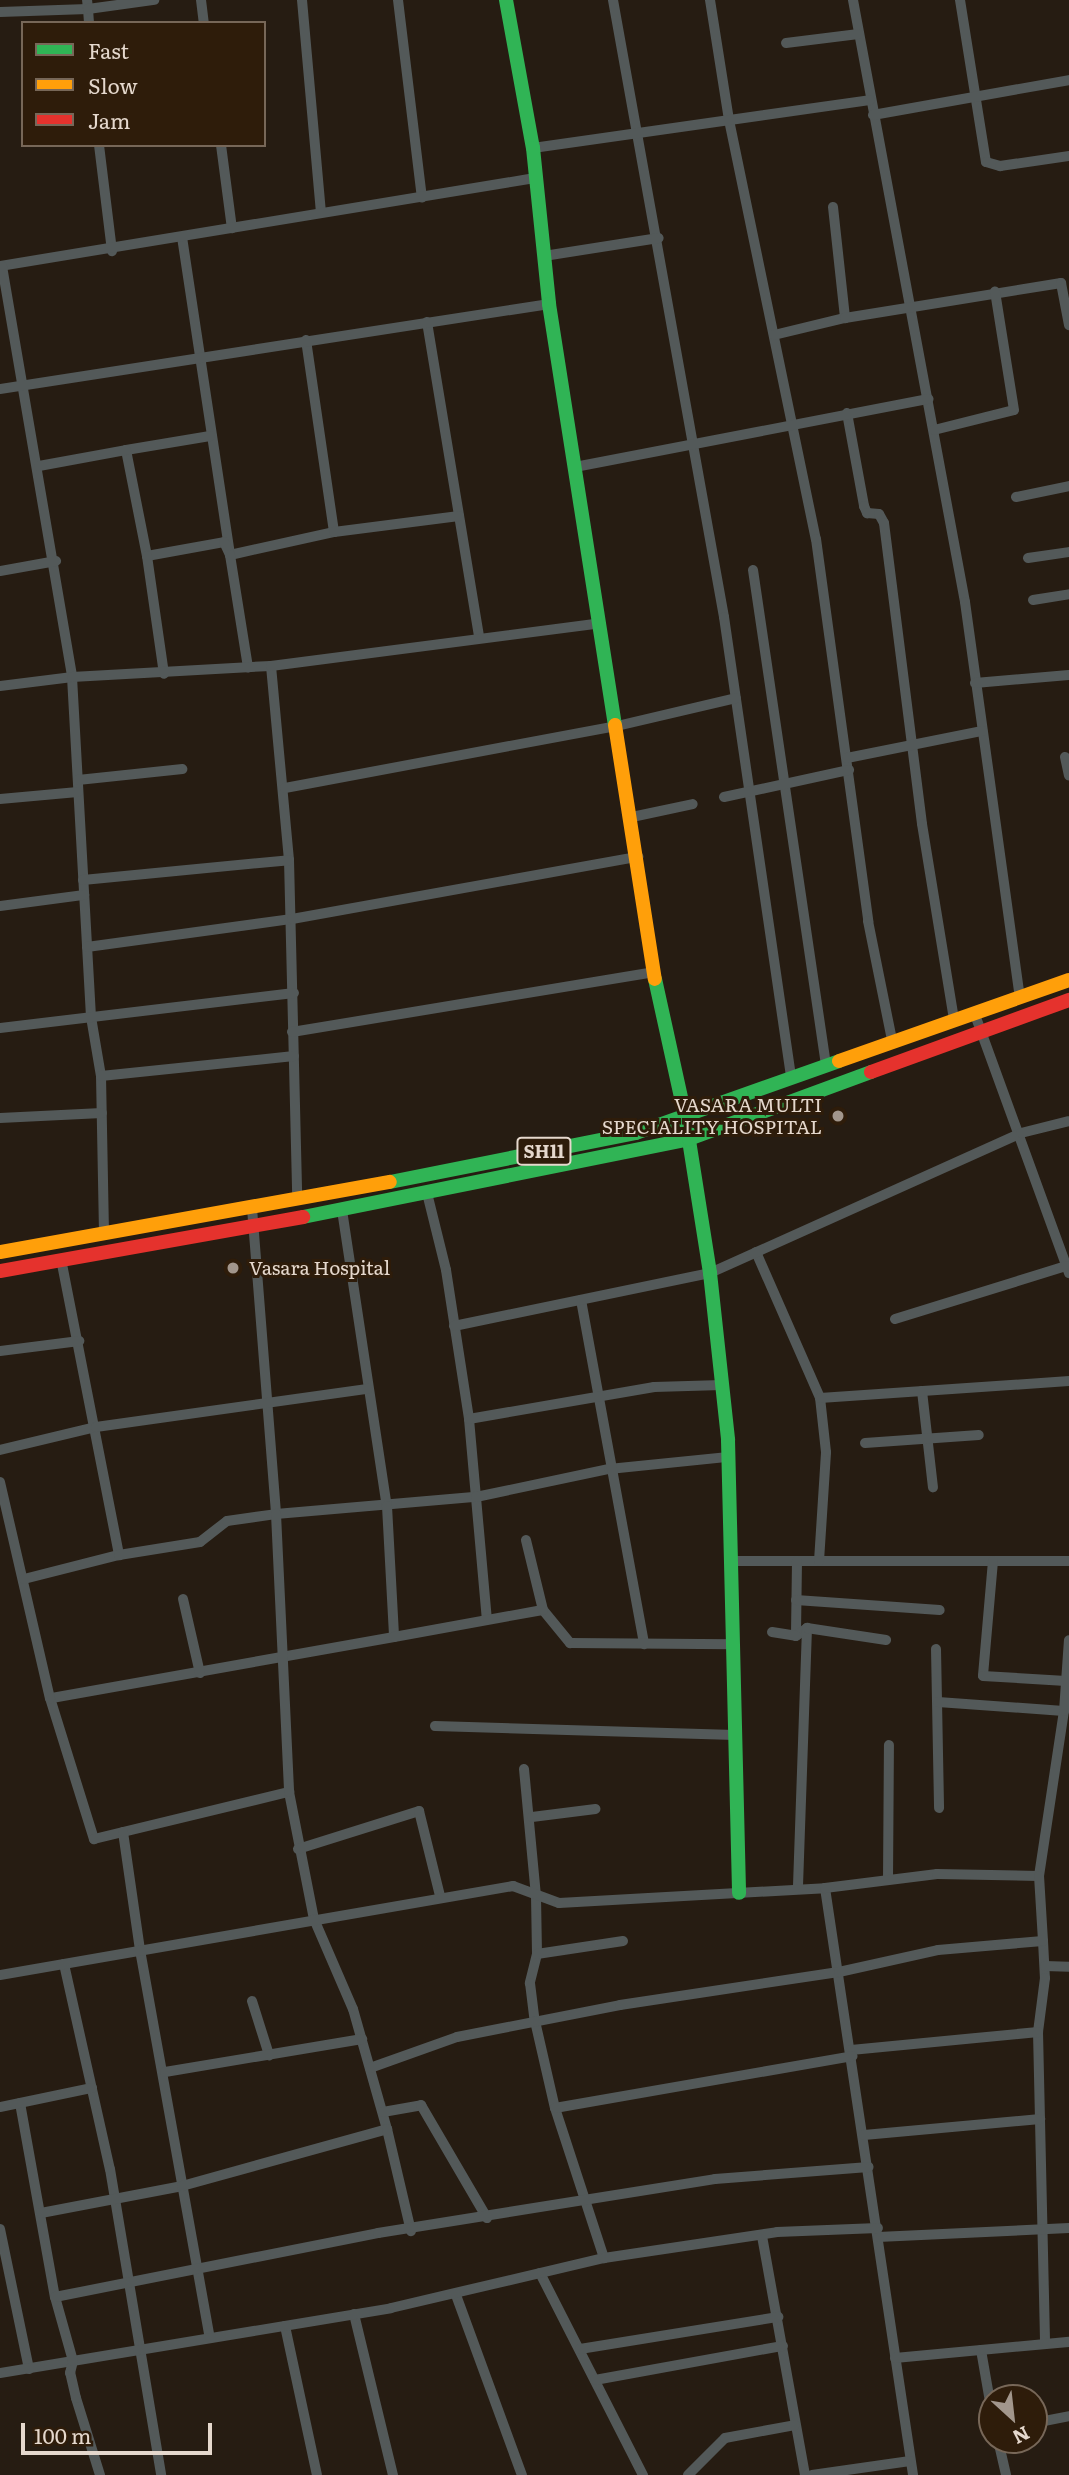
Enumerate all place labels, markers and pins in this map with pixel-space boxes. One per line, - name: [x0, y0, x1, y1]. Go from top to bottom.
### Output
- place label: VASARA MULTI SPECIALITY HOSPITAL: [602, 1094, 822, 1138]
- marker: VASARA MULTI SPECIALITY HOSPITAL: [828, 1106, 848, 1126]
- place label: Vasara Hospital: [249, 1257, 390, 1279]
- marker: Vasara Hospital: [223, 1258, 243, 1278]

